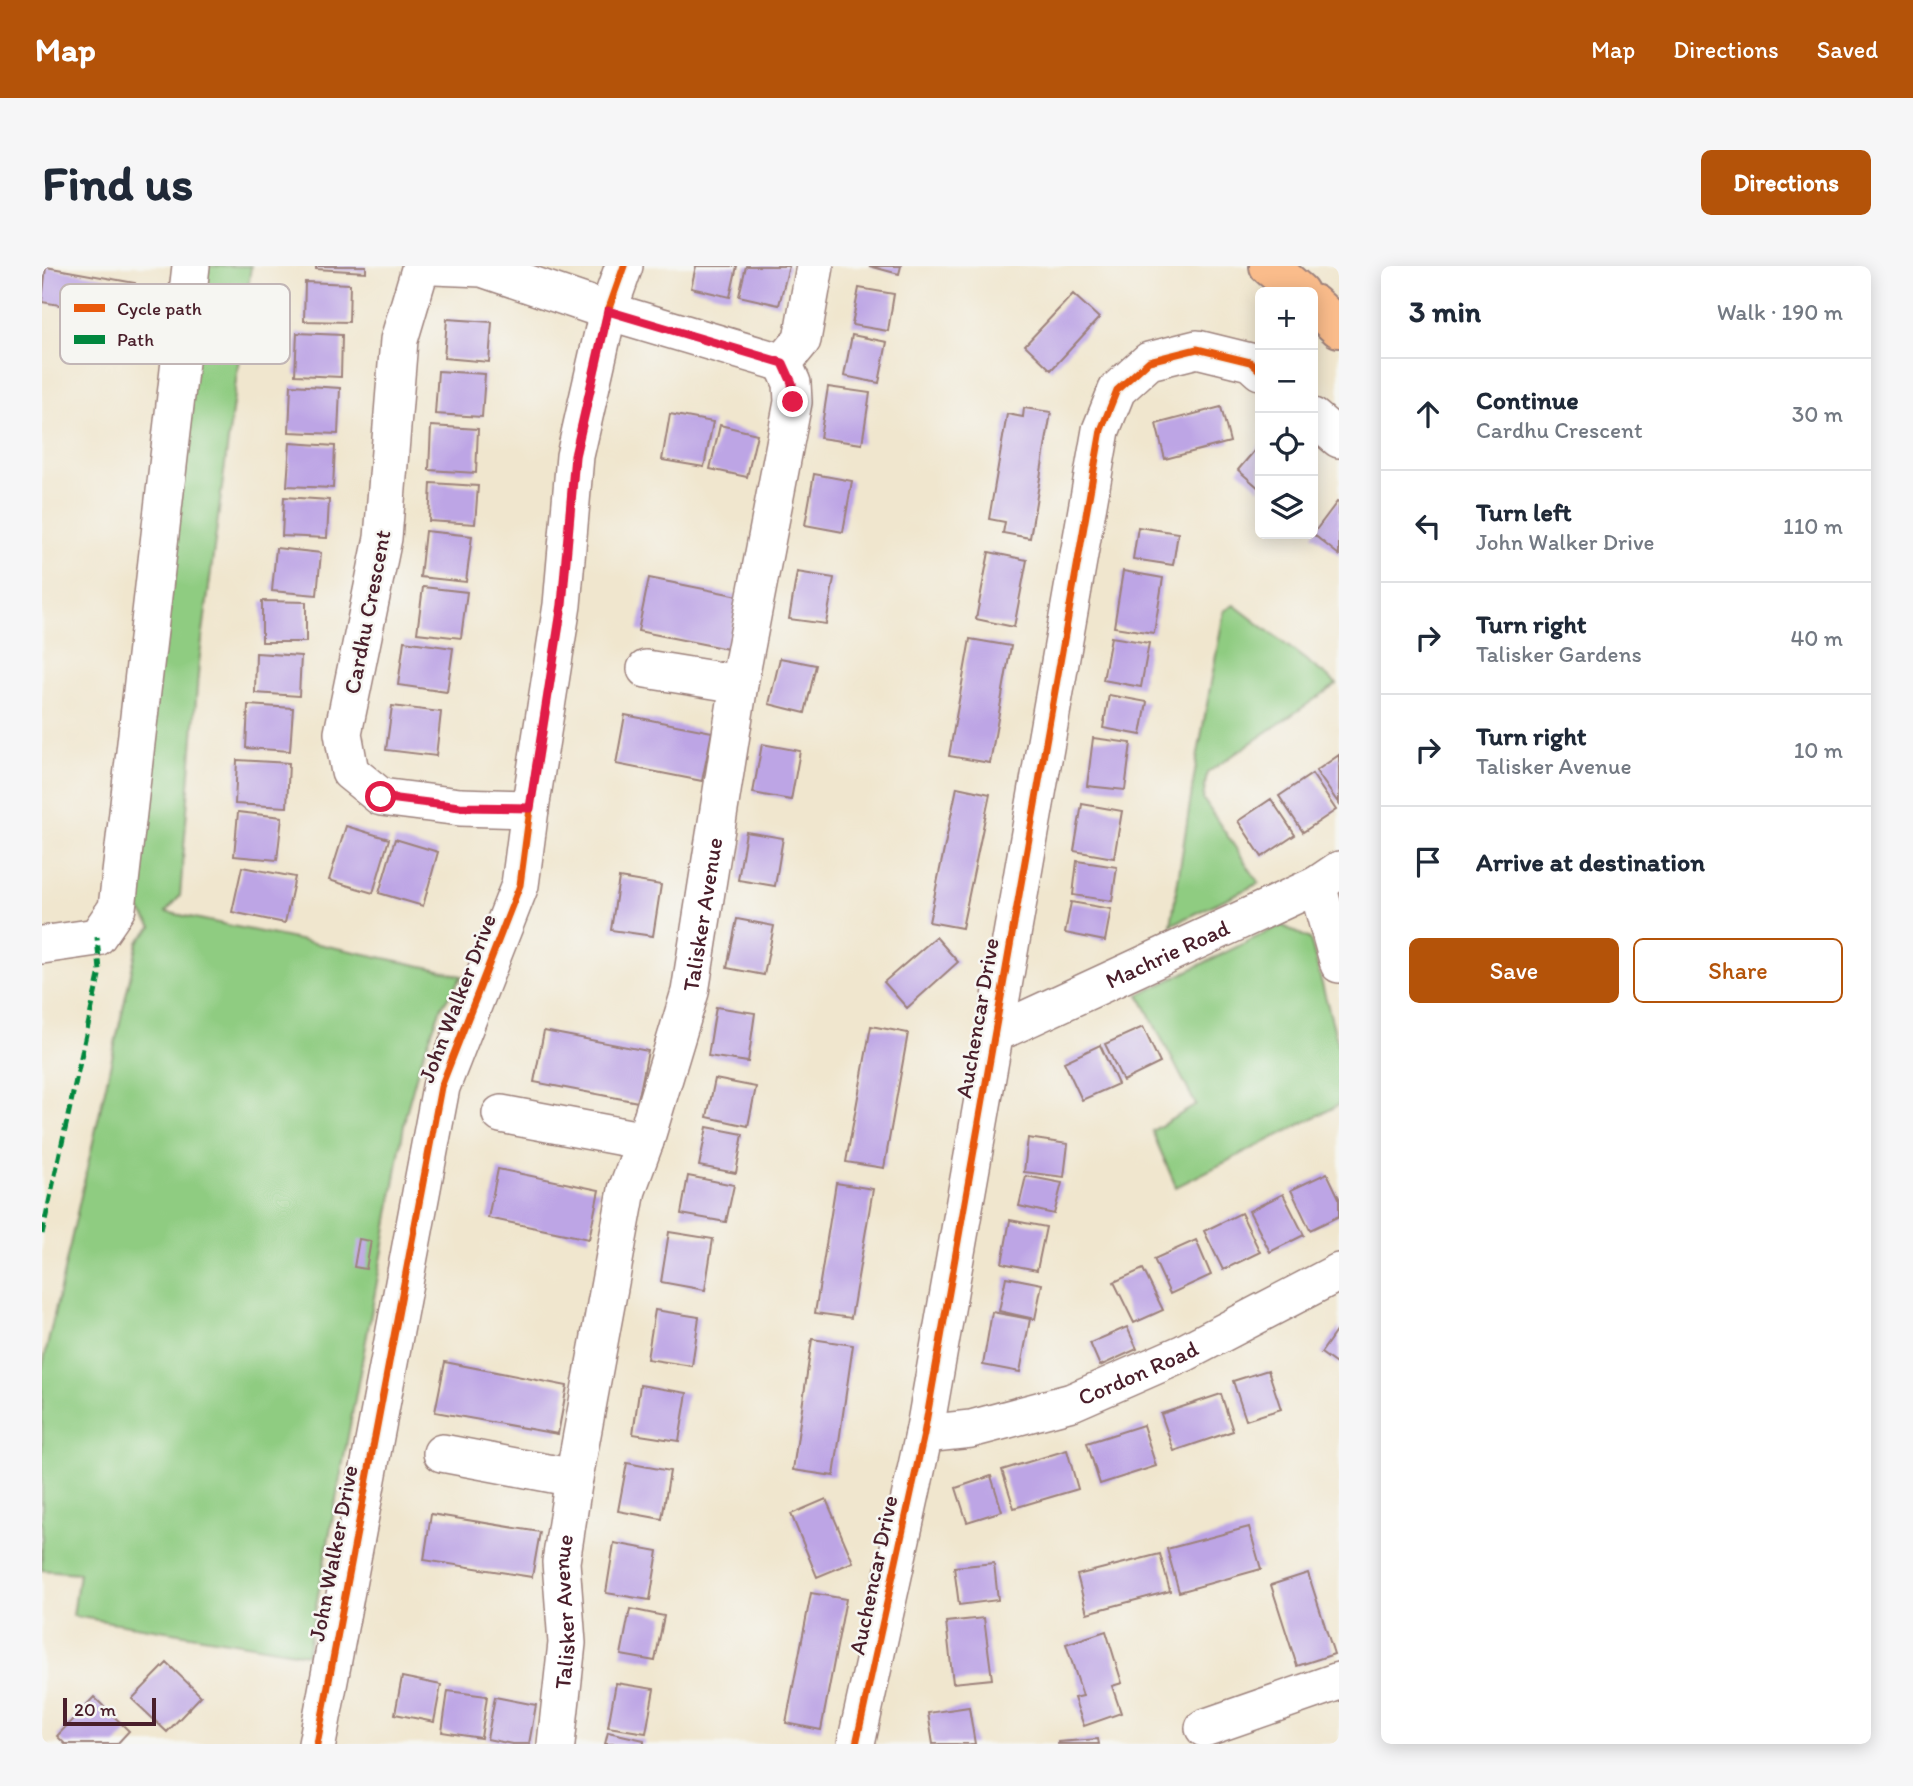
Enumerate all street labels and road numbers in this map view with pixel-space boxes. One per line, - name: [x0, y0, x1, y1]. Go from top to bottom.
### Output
- street label: Cardhu Crescent: [337, 527, 397, 696]
- street label: Talisker Avenue: [676, 835, 728, 994]
- street label: John Walker Drive: [412, 910, 502, 1086]
- street label: Machrie Road: [1101, 913, 1234, 995]
- street label: Auchencar Drive: [949, 936, 1005, 1100]
- street label: Cordon Road: [1074, 1334, 1203, 1412]
- street label: John Walker Drive: [302, 1463, 364, 1643]
- street label: Auchencar Drive: [842, 1493, 904, 1657]
- street label: Talisker Avenue: [547, 1532, 581, 1691]

